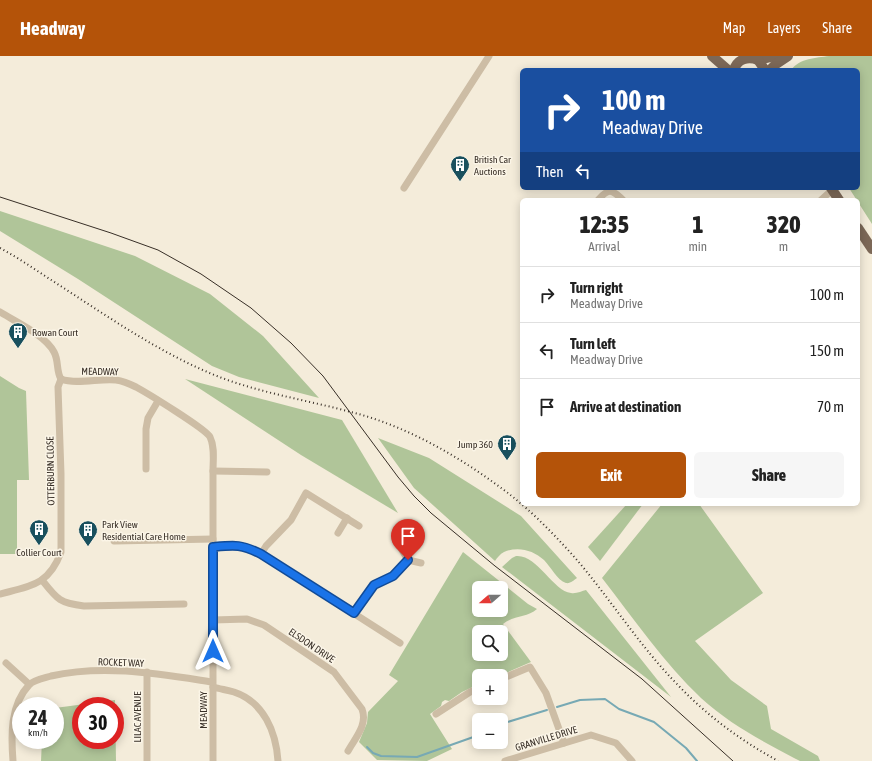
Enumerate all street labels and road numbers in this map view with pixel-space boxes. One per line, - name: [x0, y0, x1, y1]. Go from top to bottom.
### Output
- street label: MEADWAY: [81, 366, 119, 377]
- street label: OTTERBURN CLOSE: [44, 436, 57, 506]
- street label: ELSDON DRIVE: [287, 626, 338, 665]
- street label: ROCKET WAY: [98, 656, 145, 669]
- street label: LILAC AVENUE: [132, 691, 143, 742]
- street label: MEADWAY: [198, 691, 209, 729]
- street label: GRANVILLE DRIVE: [514, 724, 579, 753]

